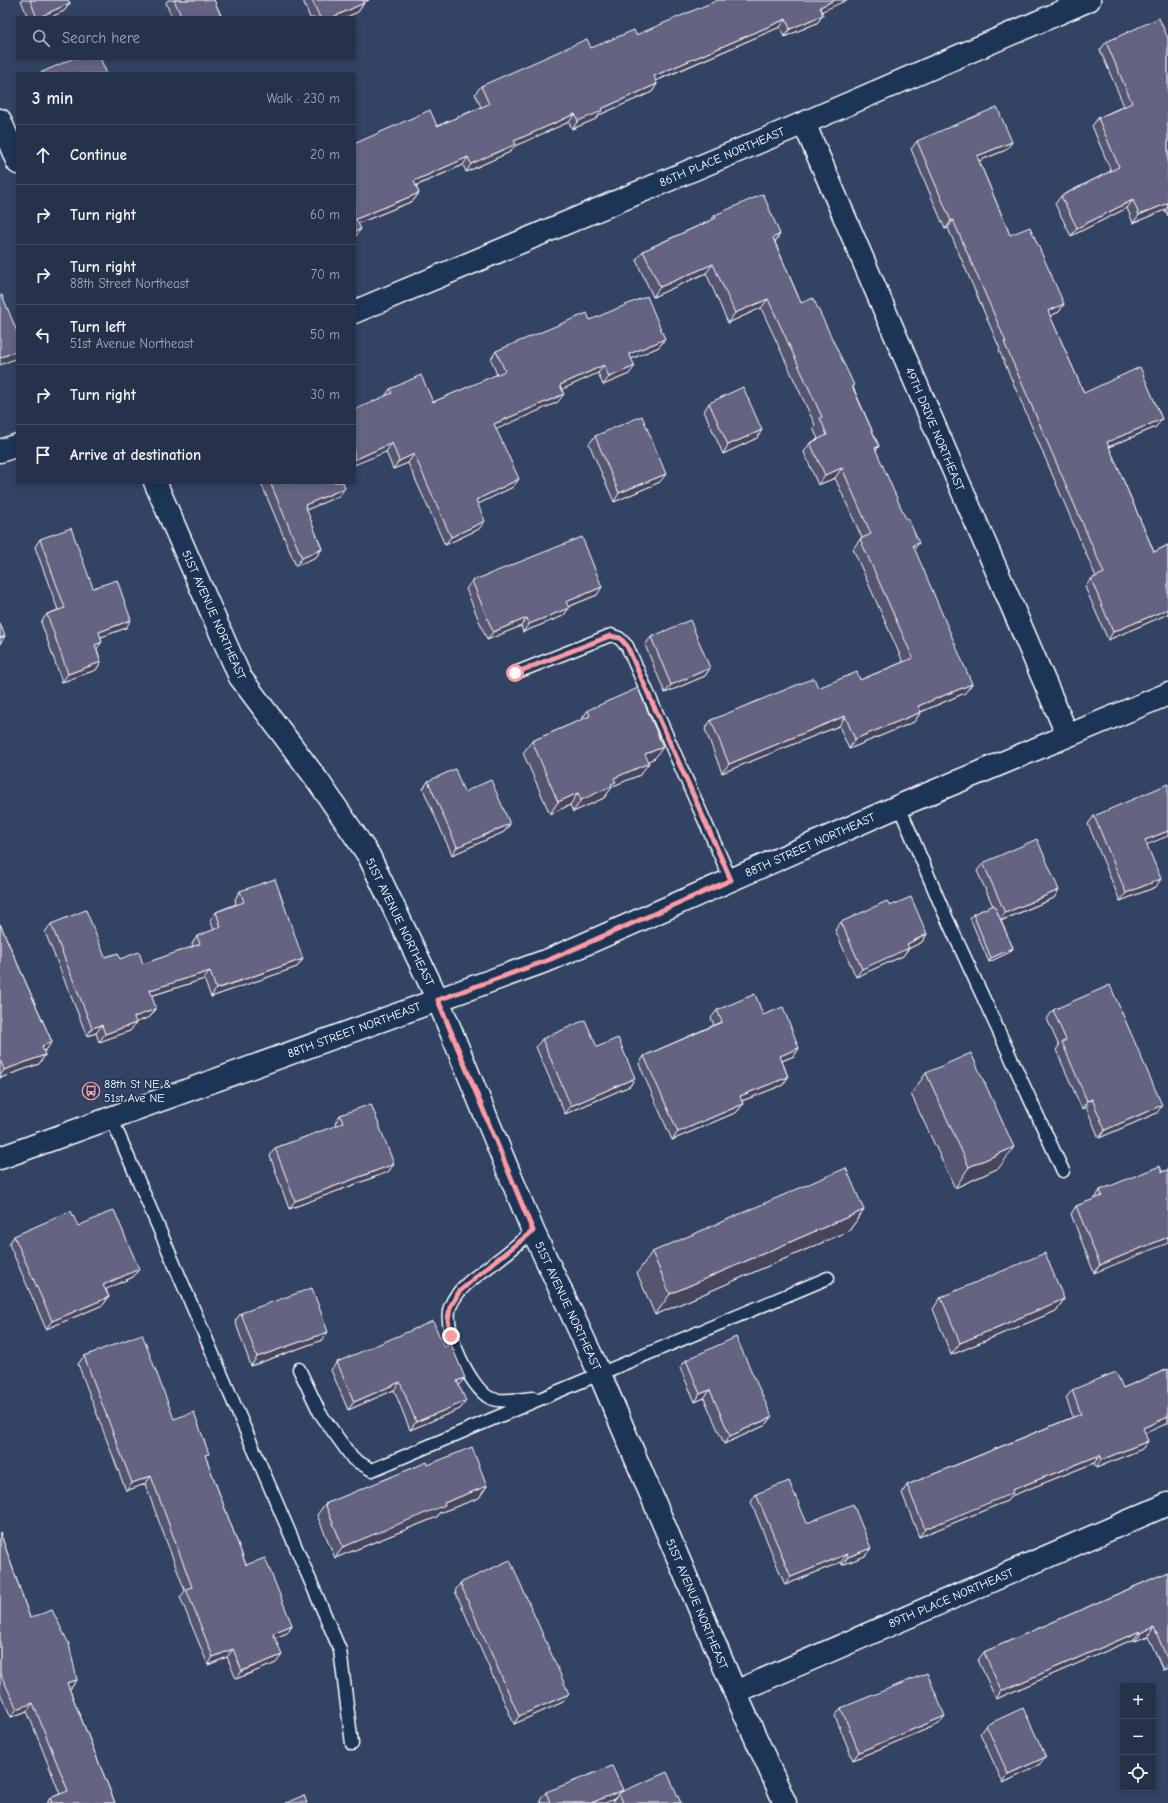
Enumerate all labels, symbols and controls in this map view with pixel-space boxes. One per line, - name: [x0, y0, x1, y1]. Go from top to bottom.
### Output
- search box: [16, 16, 356, 60]
- icon: search: [30, 27, 52, 49]
- text: Search here: [62, 29, 140, 47]
- text: 3 min: [32, 89, 73, 108]
- text: Walk · 230 m: [266, 91, 340, 106]
- street label: 86TH PLACE NORTHEAST: [657, 124, 787, 190]
- icon: ahead: [32, 144, 54, 166]
- text: Continue: [70, 146, 127, 164]
- text: 20 m: [310, 147, 340, 162]
- icon: right: [32, 204, 54, 226]
- text: Turn right: [70, 206, 136, 224]
- text: 60 m: [310, 207, 340, 222]
- text: Turn right: [70, 258, 136, 276]
- icon: right: [32, 264, 54, 286]
- text: 70 m: [311, 267, 340, 282]
- text: 88th Street Northeast: [70, 276, 189, 291]
- text: Turn left: [70, 318, 126, 336]
- icon: left: [32, 324, 54, 346]
- text: 50 m: [310, 327, 340, 342]
- text: 51st Avenue Northeast: [70, 336, 193, 351]
- street label: 49TH DRIVE NORTHEAST: [903, 365, 968, 494]
- icon: right: [32, 384, 54, 406]
- text: Turn right: [70, 386, 136, 404]
- text: 30 m: [310, 387, 340, 402]
- icon: arrive: [32, 444, 54, 466]
- text: Arrive at destination: [70, 446, 201, 464]
- street label: 51ST AVENUE NORTHEAST: [179, 548, 249, 683]
- route start: [506, 664, 524, 682]
- street label: 88TH STREET NORTHEAST: [743, 810, 878, 880]
- street label: 51ST AVENUE NORTHEAST: [363, 856, 437, 989]
- street label: 88TH STREET NORTHEAST: [285, 999, 423, 1061]
- place label: 88th St NE & 51st Ave NE: [104, 1077, 171, 1105]
- bus stop icon: 88th St NE & 51st Ave NE: [81, 1081, 101, 1101]
- street label: 51ST AVENUE NORTHEAST: [532, 1239, 604, 1373]
- route end: [442, 1327, 460, 1345]
- street label: 51ST AVENUE NORTHEAST: [663, 1537, 731, 1672]
- street label: 89TH PLACE NORTHEAST: [886, 1565, 1016, 1631]
- map controls: [1120, 1683, 1156, 1791]
- button: +: [1120, 1683, 1156, 1719]
- button: −: [1120, 1719, 1156, 1755]
- button: locate: [1120, 1755, 1156, 1791]

